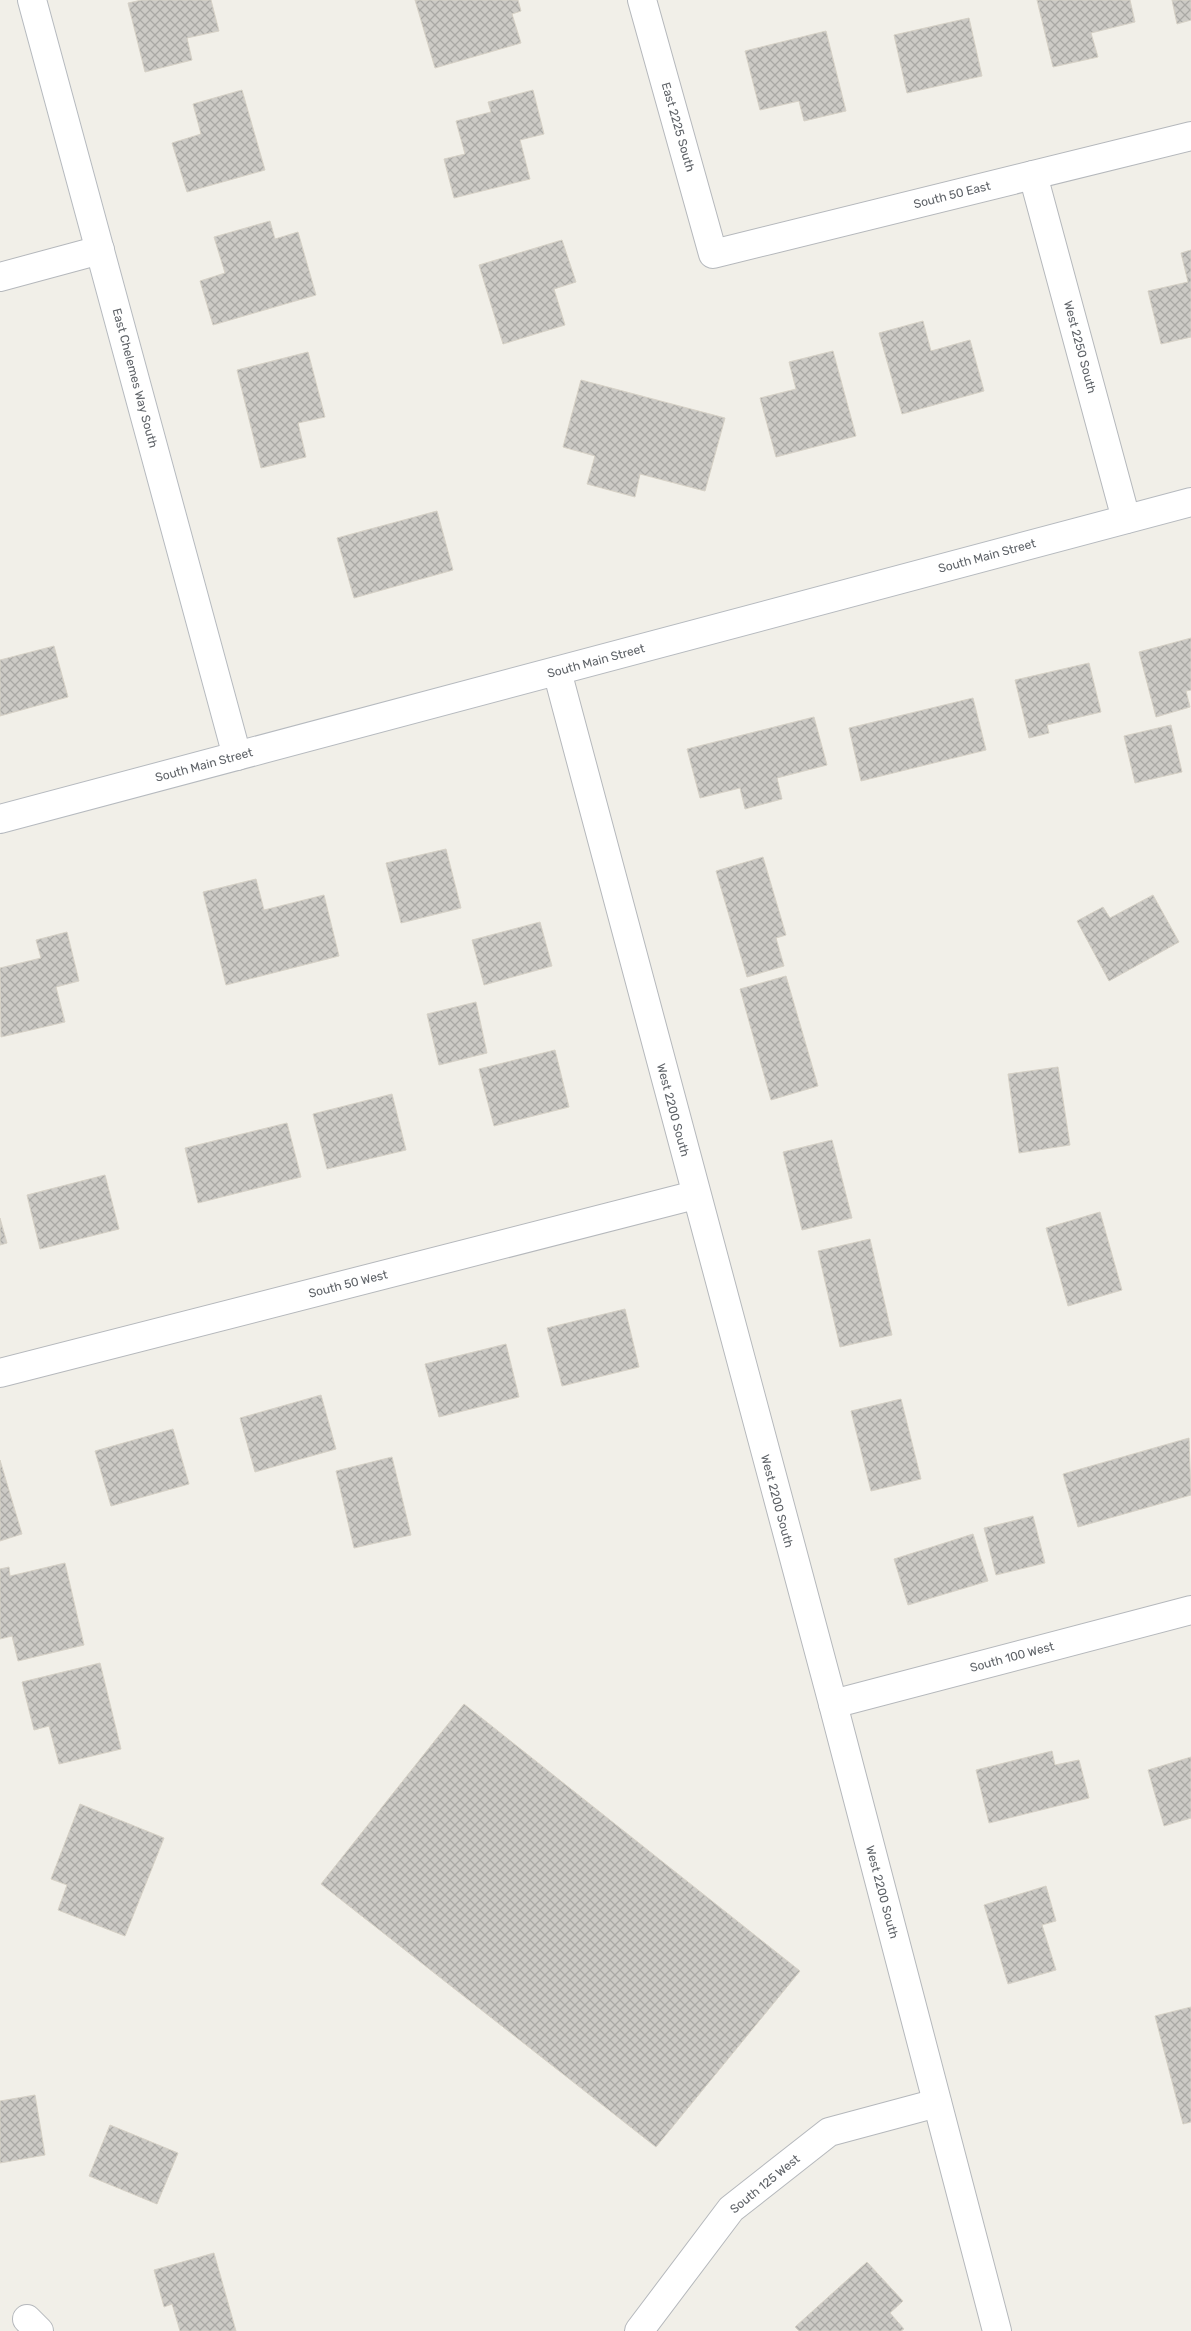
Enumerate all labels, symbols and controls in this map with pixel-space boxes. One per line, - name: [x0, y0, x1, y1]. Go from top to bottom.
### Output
- street label: East 2225 South: [659, 81, 697, 173]
- street label: South 50 East: [912, 179, 992, 211]
- street label: West 2250 South: [1061, 299, 1099, 395]
- street label: East Chelemes Way South: [110, 307, 160, 449]
- street label: South Main Street: [937, 536, 1038, 576]
- street label: South Main Street: [546, 641, 647, 681]
- street label: South Main Street: [154, 745, 255, 785]
- street label: West 2200 South: [654, 1062, 692, 1158]
- street label: South 50 West: [307, 1267, 389, 1301]
- street label: West 2200 South: [758, 1453, 796, 1549]
- street label: South 100 West: [968, 1639, 1056, 1675]
- street label: West 2200 South: [863, 1844, 901, 1940]
- street label: South 125 West: [727, 2151, 803, 2216]

